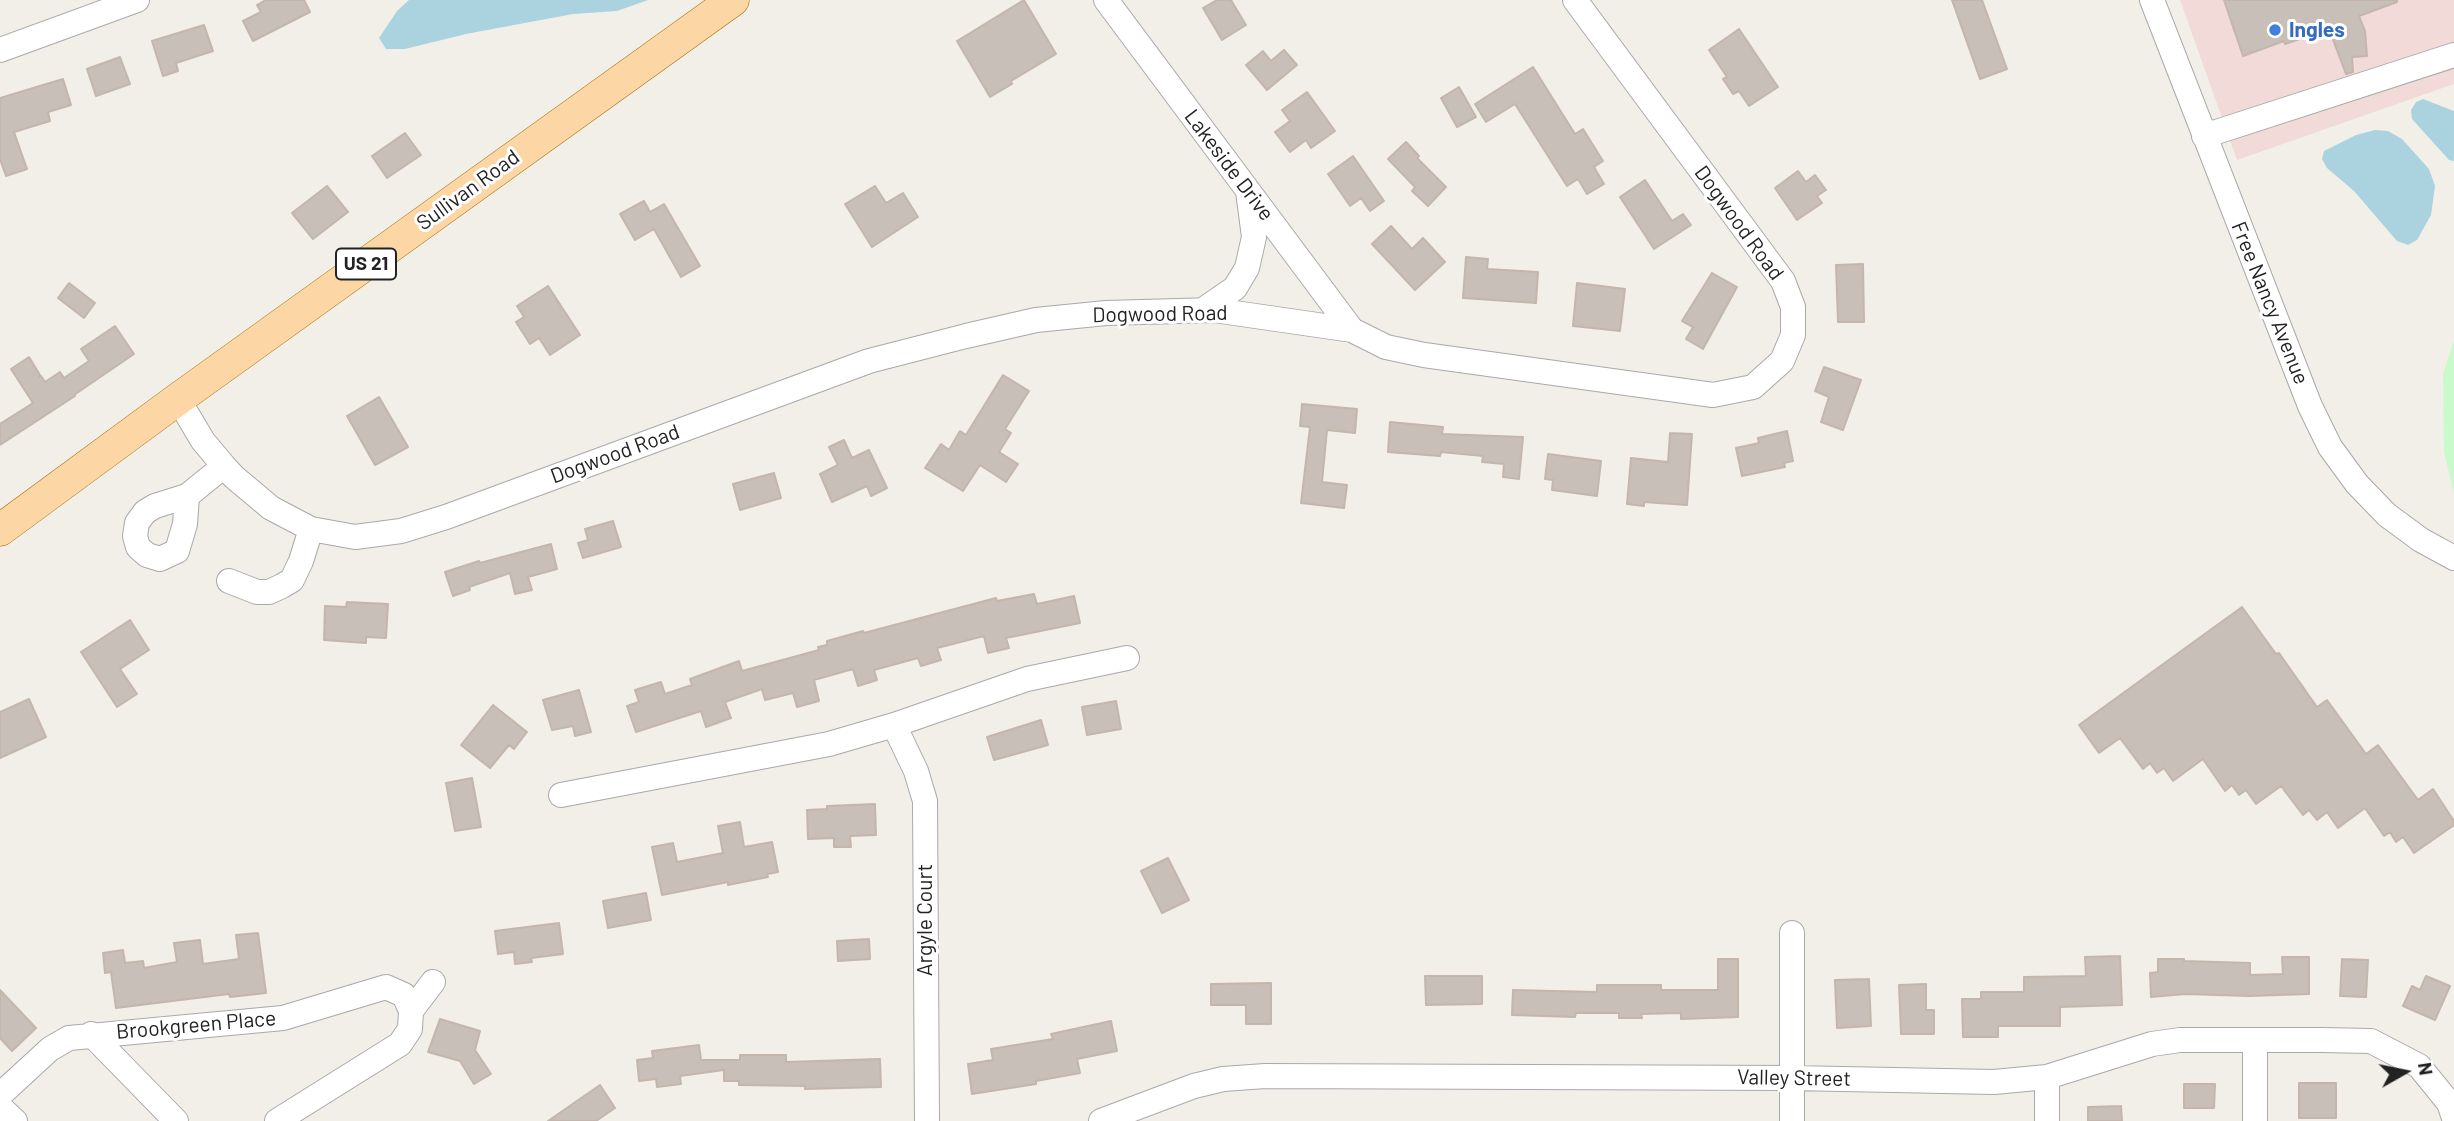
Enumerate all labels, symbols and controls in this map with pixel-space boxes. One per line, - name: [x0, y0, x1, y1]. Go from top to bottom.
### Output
- place label: Ingles: [2289, 17, 2345, 43]
- marker: Ingles: [2267, 22, 2283, 38]
- street label: Lakeside Drive: [1179, 104, 1279, 226]
- street label: Sullivan Road: [412, 144, 524, 236]
- street label: Dogwood Road: [1689, 161, 1789, 285]
- street label: Free Nancy Avenue: [2226, 218, 2314, 388]
- road number: US 21: [336, 248, 396, 280]
- street label: Dogwood Road: [1092, 300, 1228, 328]
- street label: Dogwood Road: [547, 419, 683, 489]
- street label: Argyle Court: [912, 864, 938, 976]
- street label: Brookgreen Place: [115, 1005, 277, 1045]
- north arrow: [2370, 1037, 2440, 1107]
- text: N: [2414, 1061, 2439, 1077]
- street label: Valley Street: [1737, 1064, 1851, 1092]

